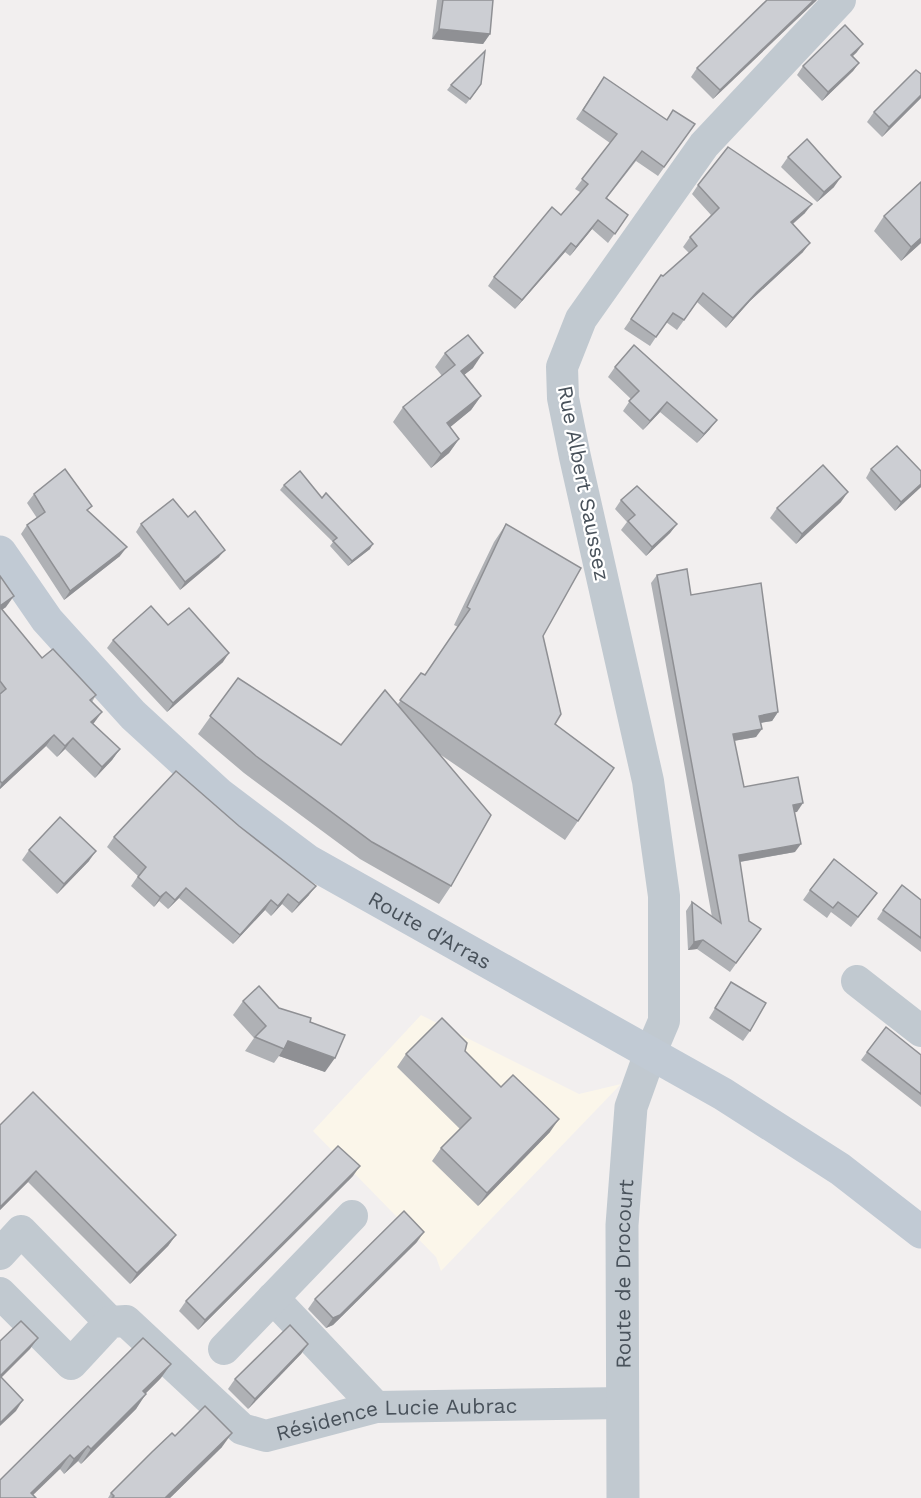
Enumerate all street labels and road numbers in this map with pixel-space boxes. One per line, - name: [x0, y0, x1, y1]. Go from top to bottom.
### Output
- street label: Rue Albert Saussez: [553, 383, 615, 583]
- street label: Route d'Arras: [364, 885, 496, 974]
- street label: Route de Drocourt: [609, 1178, 638, 1369]
- street label: Résidence Lucie Aubrac: [273, 1392, 517, 1445]

